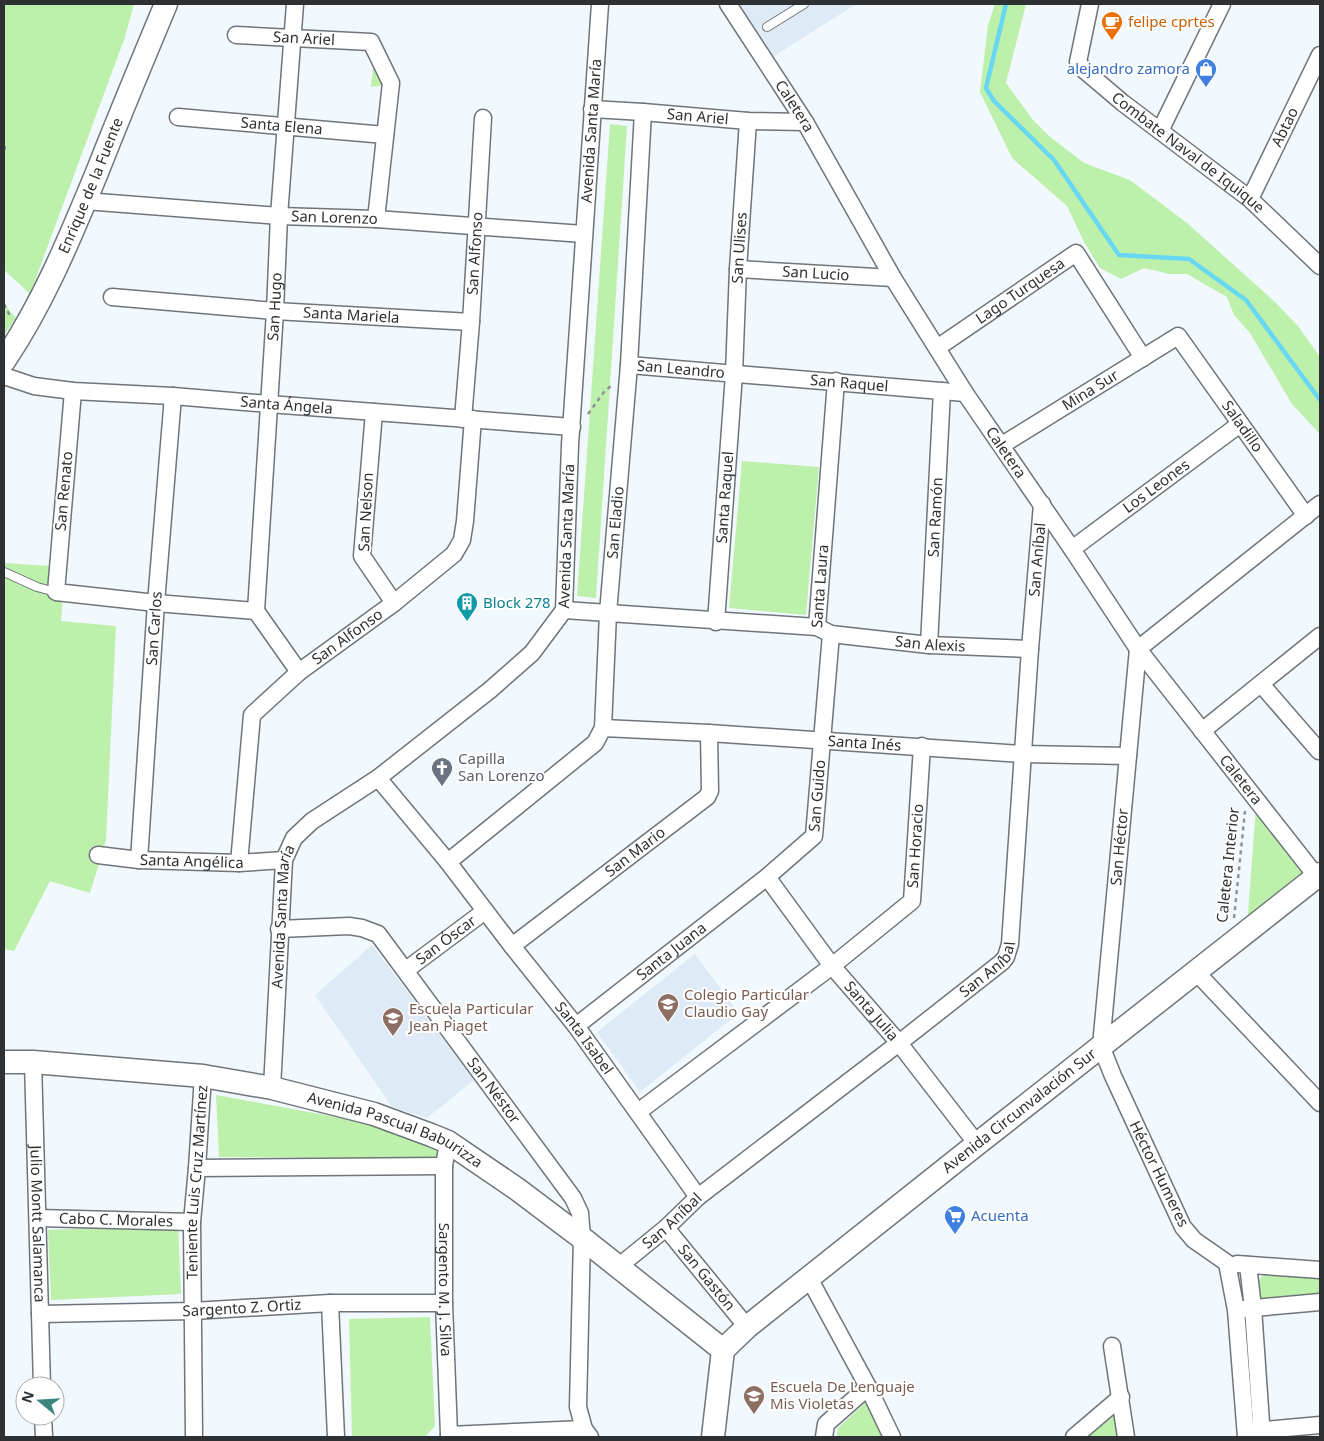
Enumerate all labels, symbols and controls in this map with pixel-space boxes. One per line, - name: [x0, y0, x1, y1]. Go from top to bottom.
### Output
- cafe icon: felipe cprtes: [1100, 10, 1124, 41]
- place label: felipe cprtes: [1128, 11, 1215, 31]
- street label: San Ariel: [273, 26, 335, 49]
- shop icon: alejandro zamora: [1194, 57, 1218, 88]
- street label: Avenida Santa María: [575, 58, 605, 204]
- place label: alejandro zamora: [1067, 58, 1190, 78]
- street label: Caletera: [771, 76, 820, 135]
- street label: Combate Naval de Iquique: [1108, 87, 1269, 217]
- street label: San Ariel: [666, 103, 729, 128]
- street label: Abtao: [1266, 103, 1302, 150]
- street label: Santa Elena: [240, 111, 323, 139]
- street label: Enrique de la Fuente: [53, 114, 127, 256]
- street label: San Lorenzo: [291, 205, 378, 228]
- street label: San Alfonso: [462, 211, 486, 295]
- street label: San Ulises: [726, 211, 751, 284]
- street label: Lago Turquesa: [971, 253, 1068, 328]
- street label: San Lucio: [782, 261, 850, 284]
- street label: San Hugo: [262, 272, 286, 341]
- street label: Santa Mariela: [303, 302, 400, 327]
- street label: San Leandro: [636, 355, 726, 382]
- street label: Mina Sur: [1058, 364, 1122, 414]
- street label: San Raquel: [809, 369, 889, 396]
- street label: Santa Ángela: [240, 391, 334, 418]
- street label: Saladillo: [1218, 396, 1268, 456]
- street label: Caletera: [982, 422, 1032, 482]
- street label: San Renato: [50, 450, 76, 532]
- street label: Santa Raquel: [711, 450, 737, 544]
- street label: Los Leones: [1118, 454, 1193, 517]
- street label: Avenida Santa María: [553, 463, 578, 609]
- street label: San Nelson: [353, 472, 377, 552]
- street label: San Ramón: [923, 477, 947, 558]
- street label: San Eladio: [602, 485, 628, 560]
- street label: San Aníbal: [1023, 522, 1049, 597]
- street label: Santa Laura: [806, 544, 832, 628]
- street label: San Carlos: [141, 591, 166, 666]
- building icon: Block 278: [455, 591, 479, 622]
- place label: Block 278: [483, 592, 551, 612]
- street label: San Alfonso: [307, 604, 386, 669]
- street label: San Alexis: [894, 630, 966, 655]
- street label: Santa Inés: [827, 730, 902, 755]
- place label: Capilla San Lorenzo: [458, 748, 545, 785]
- street label: Caletera: [1216, 750, 1267, 808]
- church icon: Capilla San Lorenzo: [430, 756, 454, 787]
- street label: San Guido: [803, 759, 829, 833]
- street label: San Horacio: [902, 803, 927, 889]
- street label: Caletera Interior: [1211, 806, 1243, 924]
- street label: San Héctor: [1105, 808, 1132, 886]
- street label: San Mario: [600, 822, 669, 881]
- street label: Avenida Santa María: [266, 841, 299, 989]
- street label: Santa Angélica: [140, 849, 244, 872]
- street label: San Óscar: [411, 910, 480, 968]
- street label: Santa Juana: [632, 917, 710, 984]
- street label: San Aníbal: [955, 941, 1019, 1001]
- street label: Santa Julia: [840, 976, 904, 1045]
- place label: Colegio Particular Claudio Gay: [684, 984, 809, 1021]
- school or university icon: Colegio Particular Claudio Gay: [656, 992, 680, 1023]
- street label: Santa Isabel: [551, 997, 618, 1078]
- place label: Escuela Particular Jean Piaget: [407, 998, 534, 1035]
- school or university icon: Escuela Particular Jean Piaget: [381, 1006, 405, 1037]
- street label: Avenida Circunvalación Sur: [938, 1043, 1100, 1177]
- street label: San Néstor: [463, 1053, 526, 1127]
- street label: Teniente Luis Cruz Martínez: [181, 1084, 211, 1279]
- street label: Avenida Pascual Baburizza: [305, 1086, 487, 1172]
- street label: Héctor Humeres: [1126, 1117, 1194, 1230]
- street label: Julio Montt Salamanca: [26, 1143, 51, 1303]
- street label: San Aníbal: [637, 1188, 705, 1253]
- supermarket icon: Acuenta: [943, 1204, 967, 1235]
- place label: Acuenta: [971, 1205, 1029, 1225]
- street label: Cabo C. Morales: [59, 1208, 173, 1231]
- street label: Sargento M. J. Silva: [435, 1223, 457, 1357]
- street label: San Gastón: [674, 1240, 740, 1314]
- street label: Sargento Z. Ortiz: [182, 1294, 302, 1320]
- north arrow: [15, 1376, 65, 1426]
- place label: Escuela De Lenguaje Mis Violetas: [770, 1376, 915, 1413]
- school or university icon: Escuela De Lenguaje Mis Violetas: [742, 1384, 766, 1415]
- text: N: [16, 1388, 38, 1405]

